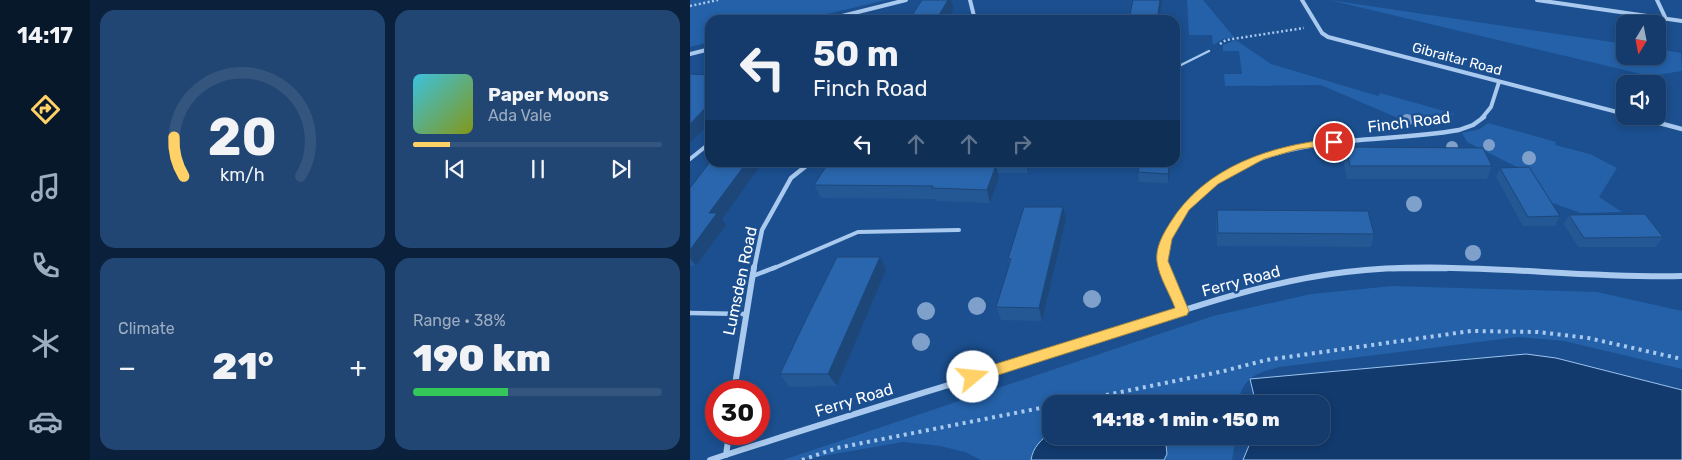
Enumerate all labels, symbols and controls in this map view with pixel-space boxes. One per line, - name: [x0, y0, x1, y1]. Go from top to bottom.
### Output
- north arrow: [1616, 15, 1666, 65]
- map controls: [1616, 15, 1666, 125]
- text: 14:17: [17, 22, 73, 49]
- text: 50 m: [813, 33, 899, 75]
- icon: left: [730, 35, 795, 100]
- street label: Gibraltar Road: [1410, 39, 1504, 79]
- text: Finch Road: [813, 75, 928, 102]
- button: sound: [1616, 75, 1666, 125]
- text: Paper Moons: [488, 83, 609, 106]
- icon: directions: [28, 92, 63, 127]
- text: 20: [208, 106, 277, 168]
- text: Ada Vale: [488, 106, 552, 125]
- street label: Finch Road: [1366, 107, 1452, 137]
- pin: [1313, 121, 1355, 163]
- icon: arrive: [1320, 128, 1348, 156]
- icon: left: [849, 130, 877, 158]
- icon: ahead: [902, 130, 930, 158]
- icon: ahead: [955, 130, 983, 158]
- icon: right: [1008, 130, 1036, 158]
- icon: previous: [441, 155, 469, 183]
- icon: pause: [524, 155, 552, 183]
- icon: next: [607, 155, 635, 183]
- text: km/h: [220, 164, 265, 185]
- icon: music: [28, 170, 63, 205]
- street label: Lumsden Road: [719, 225, 761, 337]
- icon: phone: [28, 248, 63, 283]
- street label: Ferry Road: [1200, 261, 1282, 301]
- text: Range · 38%: [413, 311, 506, 330]
- text: Climate: [118, 319, 175, 338]
- icon: climate: [28, 326, 63, 361]
- text: 190 km: [413, 335, 551, 381]
- text: 21°: [212, 343, 274, 389]
- position arrow: [946, 350, 998, 402]
- text: −: [118, 351, 136, 384]
- text: +: [350, 351, 367, 384]
- street label: Ferry Road: [813, 379, 895, 421]
- speed limit sign: 30: [705, 380, 770, 445]
- icon: car: [28, 404, 63, 439]
- text: 14:18 · 1 min · 150 m: [1092, 408, 1280, 431]

